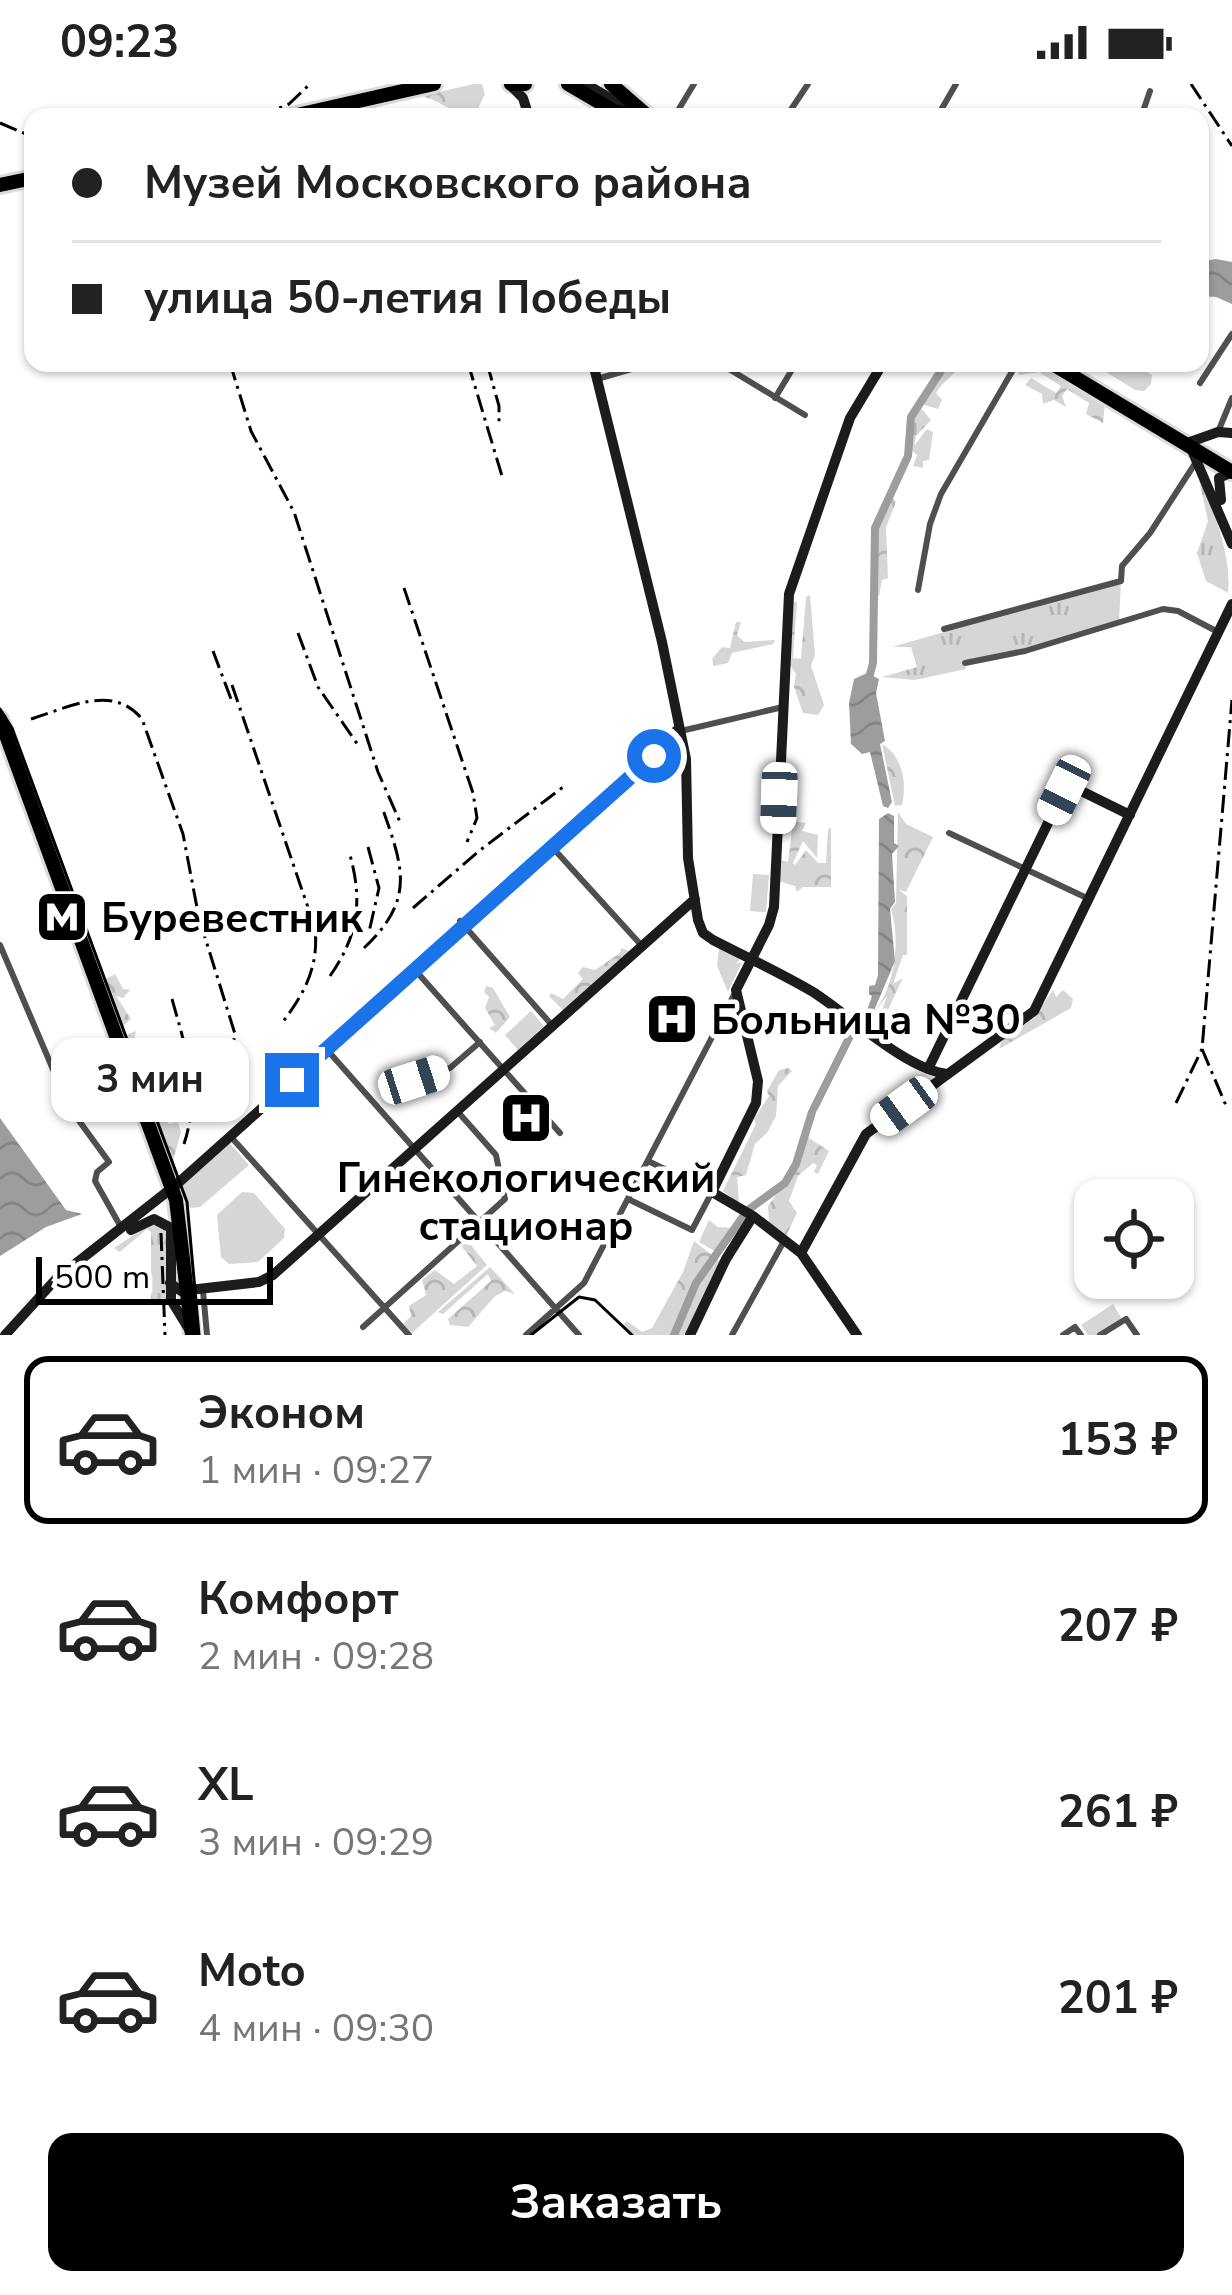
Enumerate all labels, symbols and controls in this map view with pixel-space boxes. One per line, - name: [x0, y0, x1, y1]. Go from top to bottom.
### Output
- text: 09:23: [60, 12, 179, 73]
- text: Музей Московского района: [144, 153, 752, 214]
- text: улица 50-летия Победы: [144, 268, 671, 329]
- route start: [627, 729, 681, 783]
- car: [1032, 750, 1096, 830]
- car: [760, 761, 798, 835]
- metro station icon: Буревестник: [34, 889, 90, 945]
- place label: Буревестник: [101, 890, 363, 947]
- hospital icon: Больница №30: [644, 991, 700, 1047]
- place label: Больница №30: [711, 992, 1021, 1049]
- callout: 3 мин: [52, 1038, 250, 1122]
- car: [374, 1052, 454, 1108]
- text: 3 мин: [96, 1053, 204, 1106]
- route end: [265, 1053, 319, 1107]
- car: [864, 1070, 944, 1142]
- hospital icon: Гинекологический стационар: [498, 1090, 554, 1146]
- place label: Гинекологический стационар: [337, 1150, 715, 1255]
- map controls: [1074, 1179, 1194, 1299]
- button: locate: [1074, 1179, 1194, 1299]
- scale bar: [36, 1251, 273, 1304]
- text: 500 m: [54, 1255, 150, 1300]
- text: Эконом: [198, 1383, 365, 1444]
- icon: car: [54, 1386, 162, 1494]
- text: 153 ₽: [1058, 1410, 1178, 1471]
- text: 1 мин · 09:27: [198, 1444, 434, 1497]
- text: Комфорт: [198, 1569, 399, 1630]
- icon: car: [54, 1572, 162, 1680]
- text: 207 ₽: [1058, 1596, 1178, 1657]
- text: 2 мин · 09:28: [198, 1630, 434, 1683]
- text: XL: [198, 1755, 254, 1816]
- icon: car: [54, 1758, 162, 1866]
- text: 261 ₽: [1058, 1782, 1178, 1843]
- text: 3 мин · 09:29: [198, 1816, 434, 1869]
- text: Moto: [198, 1941, 306, 2002]
- icon: car: [54, 1944, 162, 2052]
- text: 201 ₽: [1058, 1968, 1178, 2029]
- text: 4 мин · 09:30: [198, 2002, 434, 2055]
- button: Заказать: [48, 2133, 1184, 2271]

